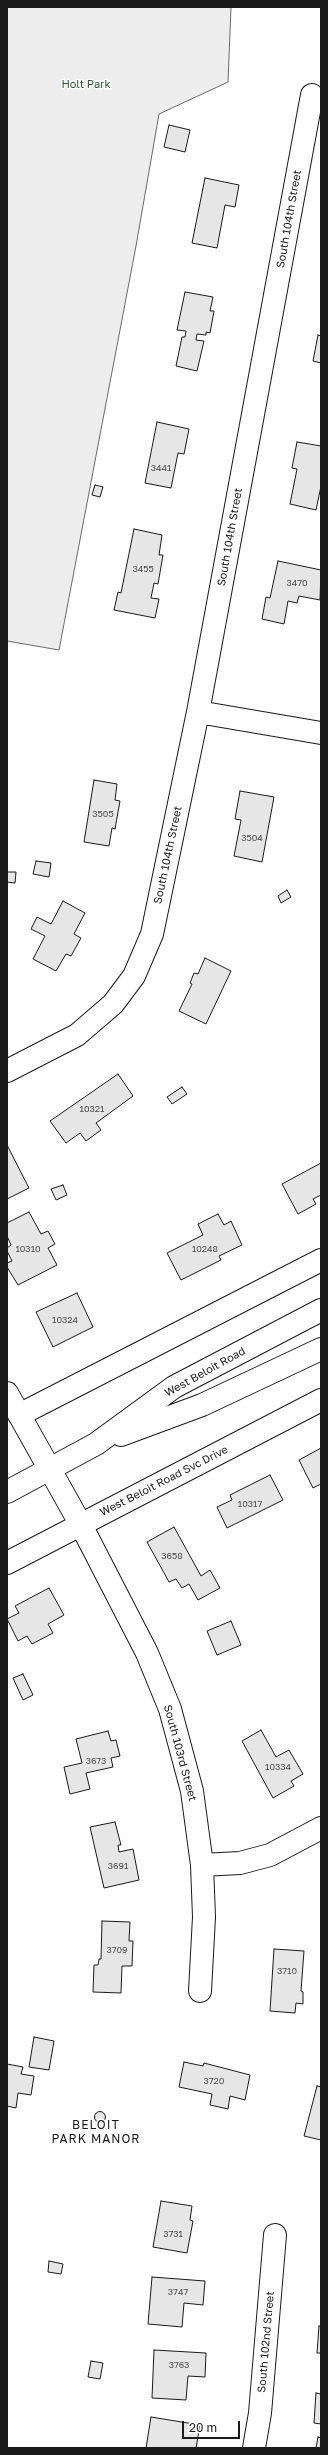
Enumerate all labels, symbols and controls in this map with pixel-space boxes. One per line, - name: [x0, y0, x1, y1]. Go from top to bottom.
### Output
- park label: Holt Park: [61, 78, 111, 92]
- street label: South 104th Street: [274, 169, 304, 269]
- house number: 3441: [151, 463, 171, 473]
- street label: South 104th Street: [215, 487, 245, 587]
- house number: 3455: [132, 564, 154, 574]
- house number: 3470: [286, 578, 308, 588]
- street label: South 104th Street: [151, 805, 185, 905]
- house number: 3505: [92, 809, 114, 819]
- house number: 3504: [241, 833, 263, 843]
- house number: 10321: [80, 1104, 104, 1114]
- house number: 10310: [15, 1244, 41, 1254]
- house number: 10248: [192, 1244, 218, 1254]
- house number: 10324: [52, 1315, 78, 1325]
- street label: West Beloit Road: [162, 1344, 248, 1400]
- street label: West Beloit Road Svc Drive: [98, 1443, 230, 1519]
- house number: 10317: [238, 1499, 262, 1509]
- house number: 3658: [161, 1551, 183, 1561]
- street label: South 103rd Street: [161, 1703, 199, 1803]
- house number: 3673: [86, 1756, 106, 1766]
- house number: 10334: [265, 1762, 291, 1772]
- house number: 3691: [108, 1861, 128, 1871]
- house number: 3709: [106, 1945, 128, 1955]
- house number: 3710: [277, 1966, 297, 1976]
- house number: 3720: [204, 2076, 224, 2086]
- district label: BELOIT PARK MANOR: [52, 2118, 140, 2146]
- house number: 3731: [163, 2229, 183, 2239]
- house number: 3747: [168, 2287, 188, 2297]
- street label: South 102nd Street: [255, 2291, 277, 2393]
- house number: 3763: [169, 2360, 189, 2370]
- scale bar: [184, 2413, 242, 2439]
- text: 20 m: [189, 2420, 217, 2435]

